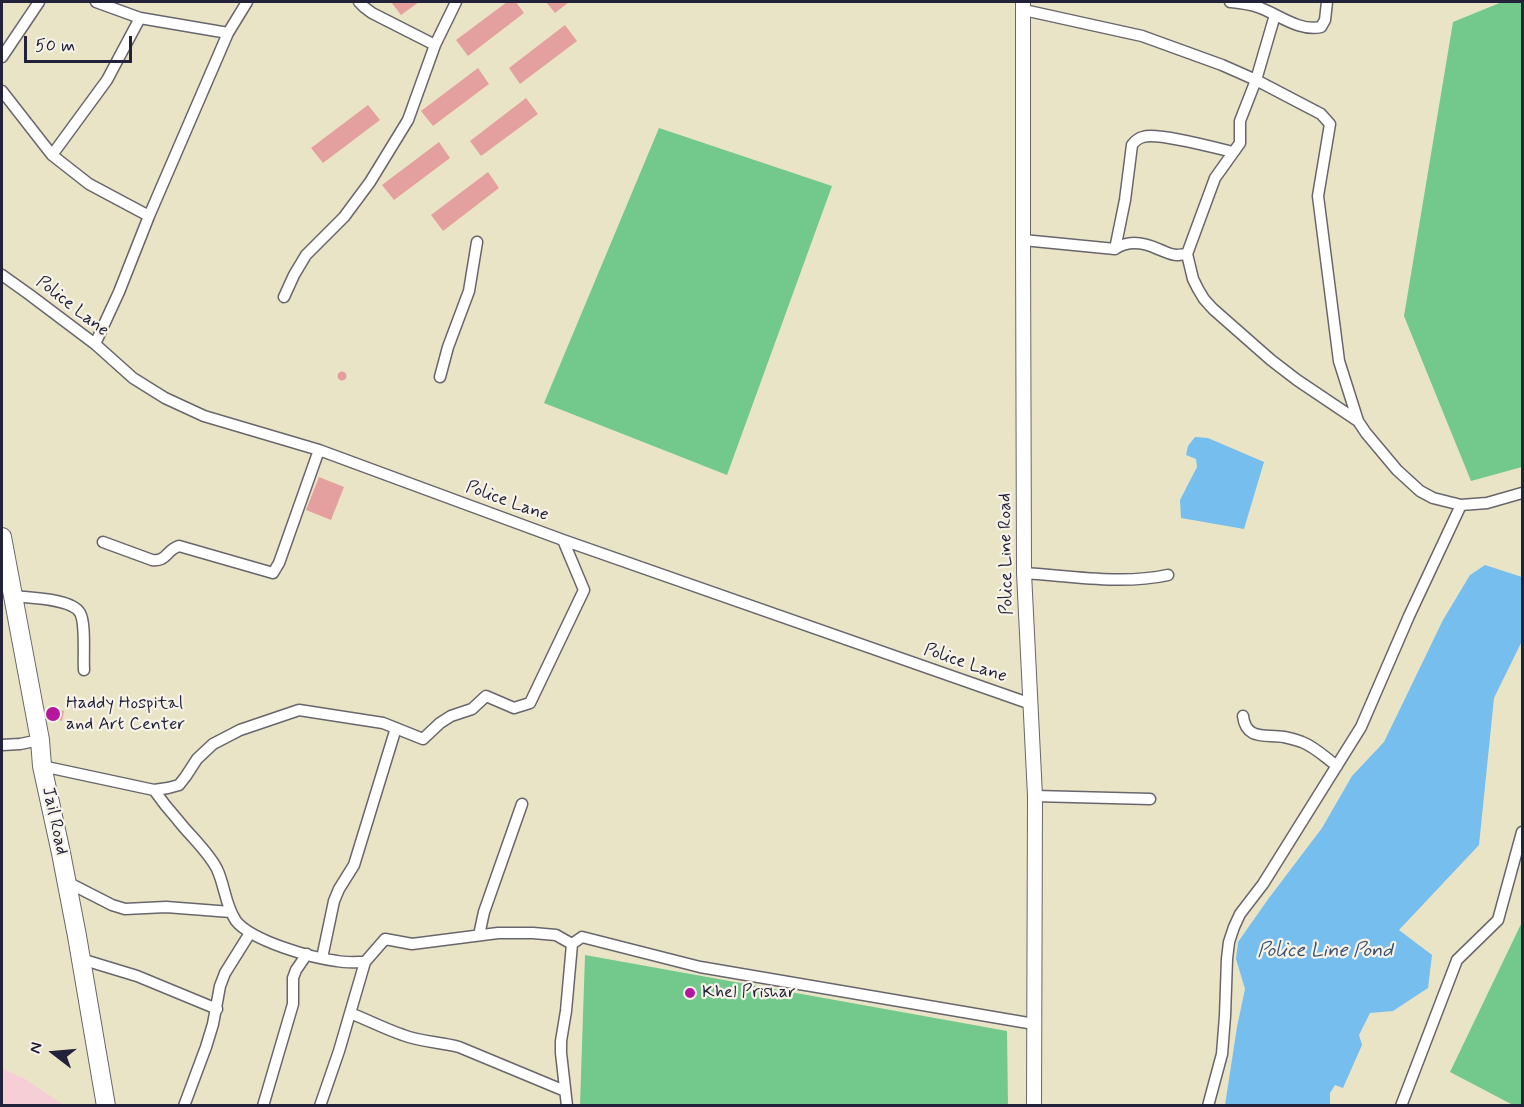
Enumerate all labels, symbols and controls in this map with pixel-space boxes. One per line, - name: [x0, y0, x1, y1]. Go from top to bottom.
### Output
- scale bar: [27, 24, 135, 62]
- text: 50 m: [35, 34, 75, 58]
- street label: Police Lane: [31, 272, 113, 342]
- street label: Police Lane: [463, 477, 551, 527]
- street label: Police Line Road: [995, 493, 1019, 615]
- street label: Police Lane: [921, 640, 1009, 688]
- place label: Haddy Hospital and Art Center: [66, 693, 185, 736]
- marker: Haddy Hospital and Art Center: [44, 705, 62, 723]
- street label: Jail Road: [36, 785, 72, 857]
- water label: Police Line Pond: [1257, 940, 1393, 964]
- place label: Khel Prishar: [702, 982, 796, 1004]
- marker: Khel Prishar: [683, 986, 697, 1000]
- north arrow: [24, 1023, 84, 1083]
- text: N: [25, 1040, 48, 1056]

